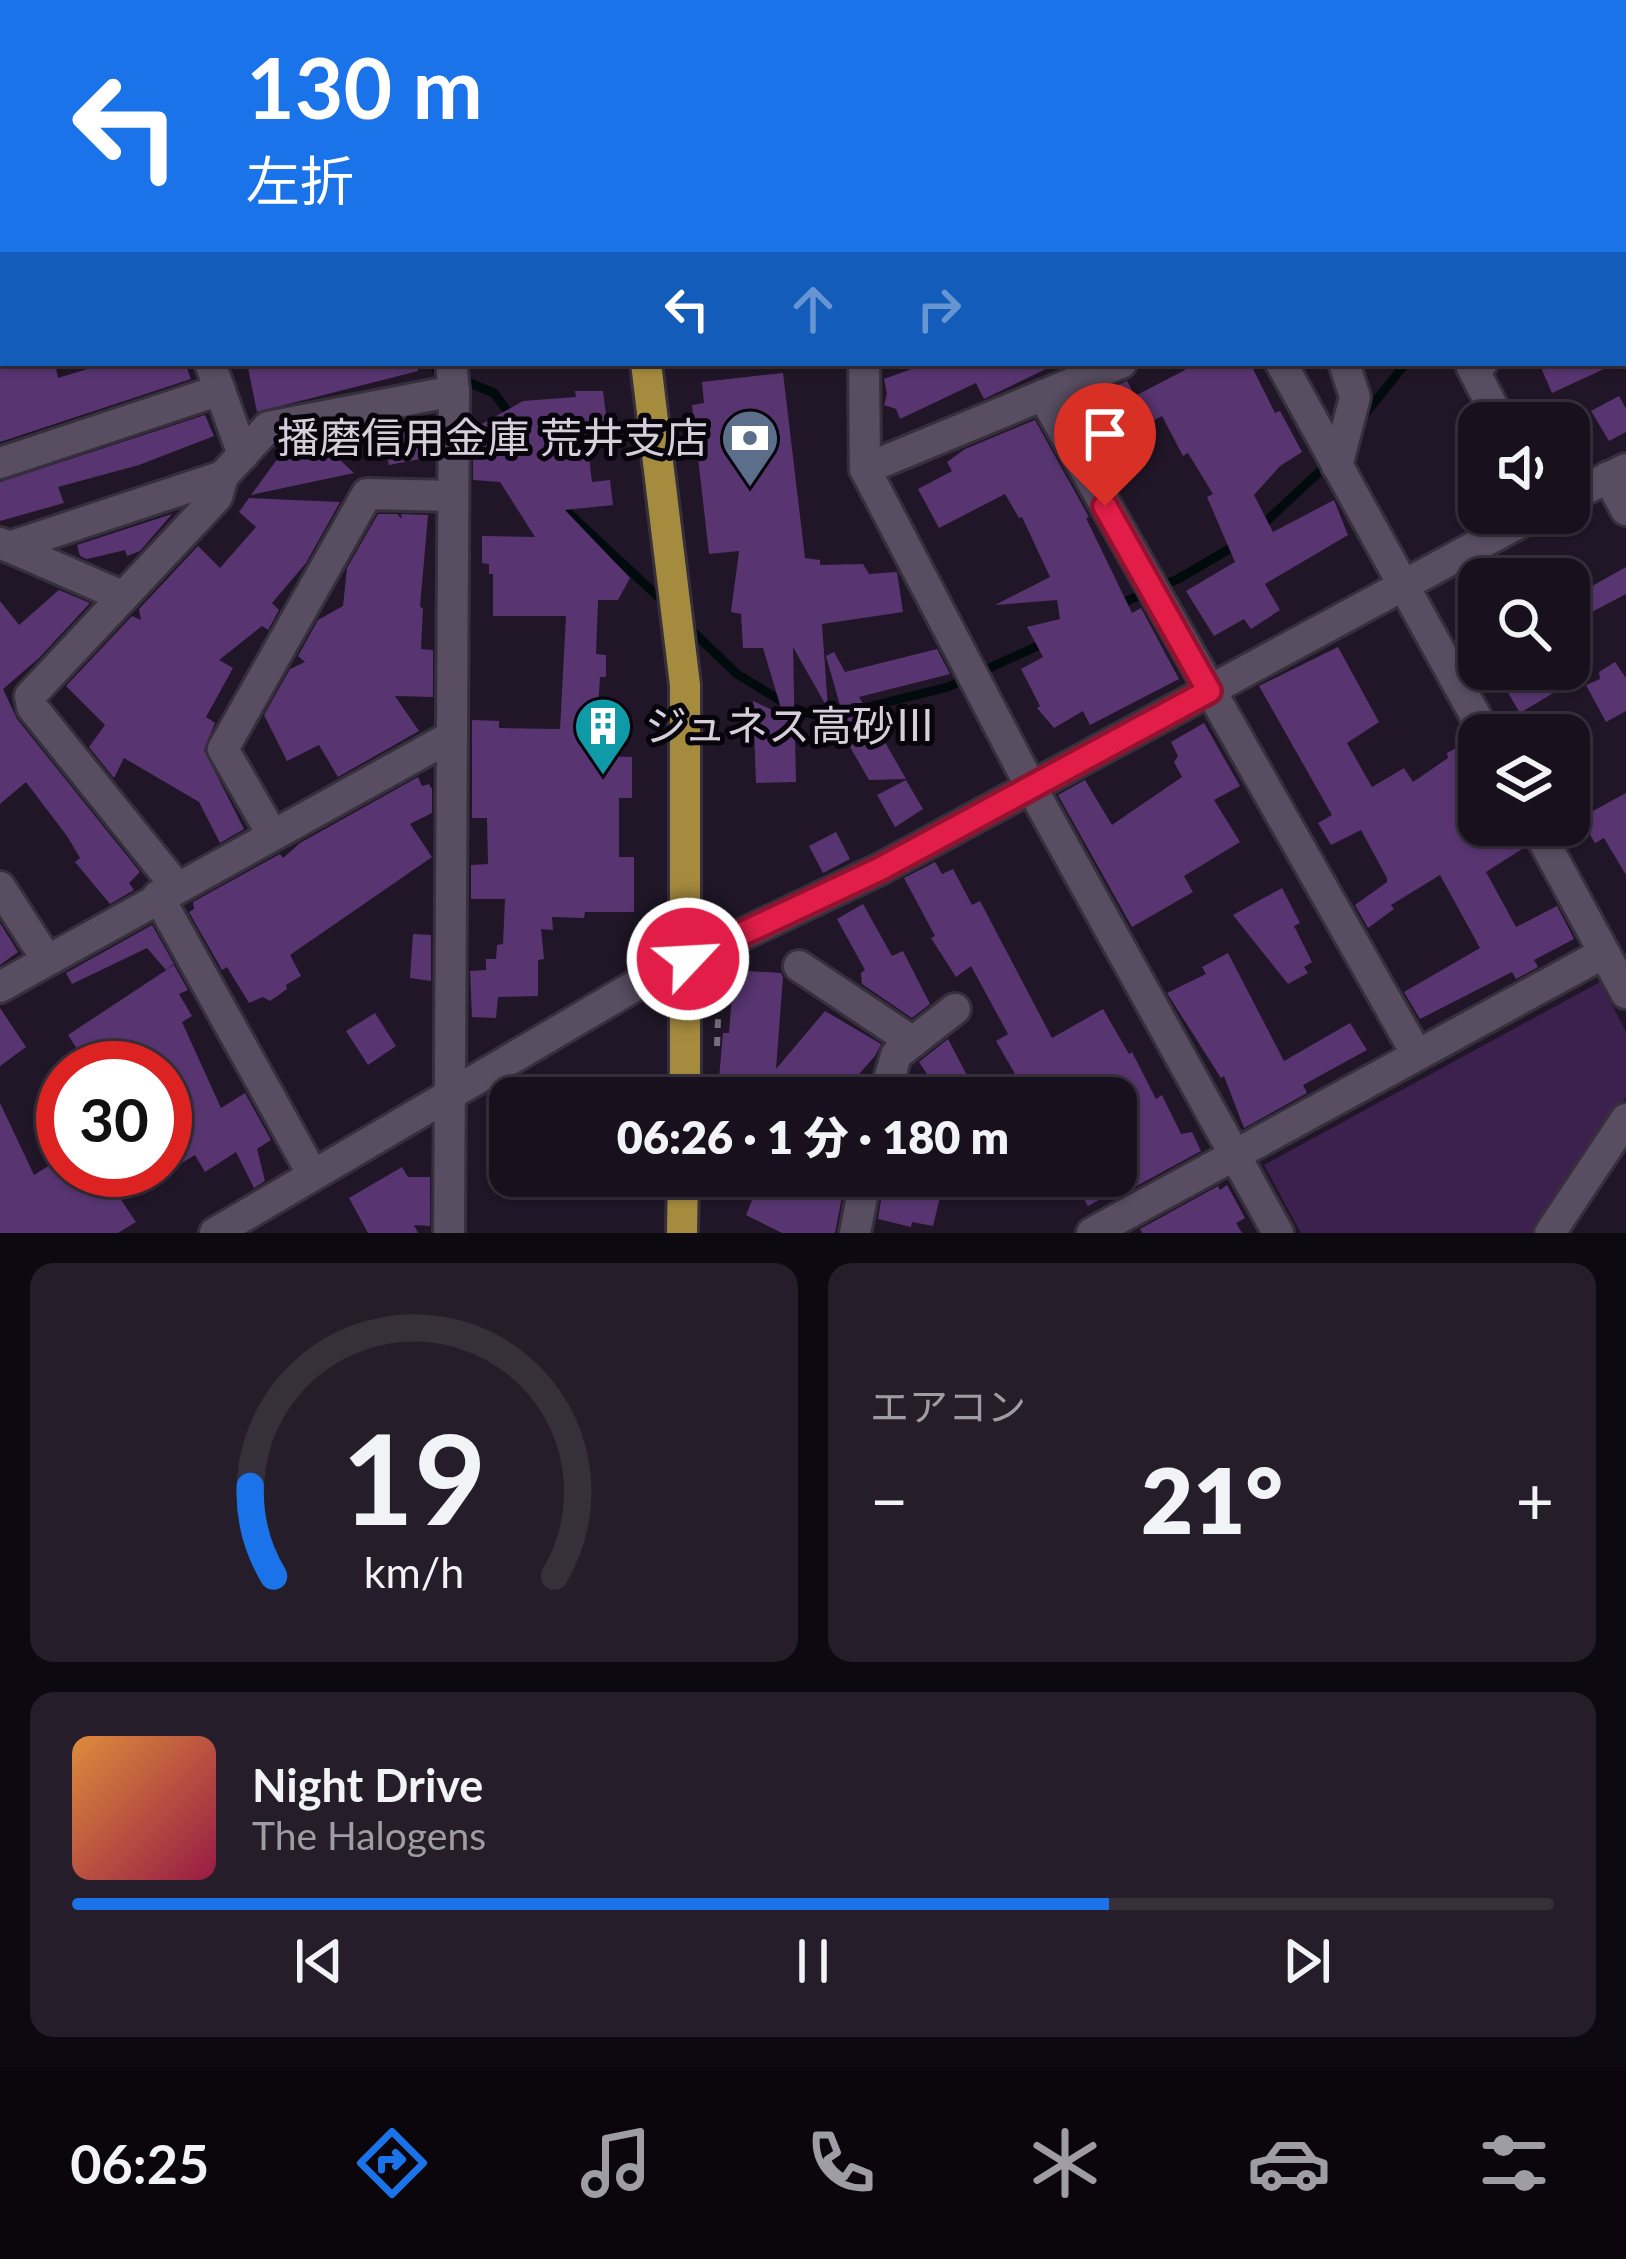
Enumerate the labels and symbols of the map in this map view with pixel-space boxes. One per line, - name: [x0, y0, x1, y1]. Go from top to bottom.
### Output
- pin: [1054, 383, 1156, 506]
- bank icon: 播磨信用金庫 荒井支店: [719, 407, 781, 489]
- place label: 播磨信用金庫 荒井支店: [277, 412, 708, 462]
- building icon: ジュネス高砂Ⅲ: [572, 695, 634, 777]
- place label: ジュネス高砂Ⅲ: [645, 700, 936, 750]
- position arrow: [625, 896, 751, 1022]
- speed limit sign: 30: [36, 1041, 192, 1197]

